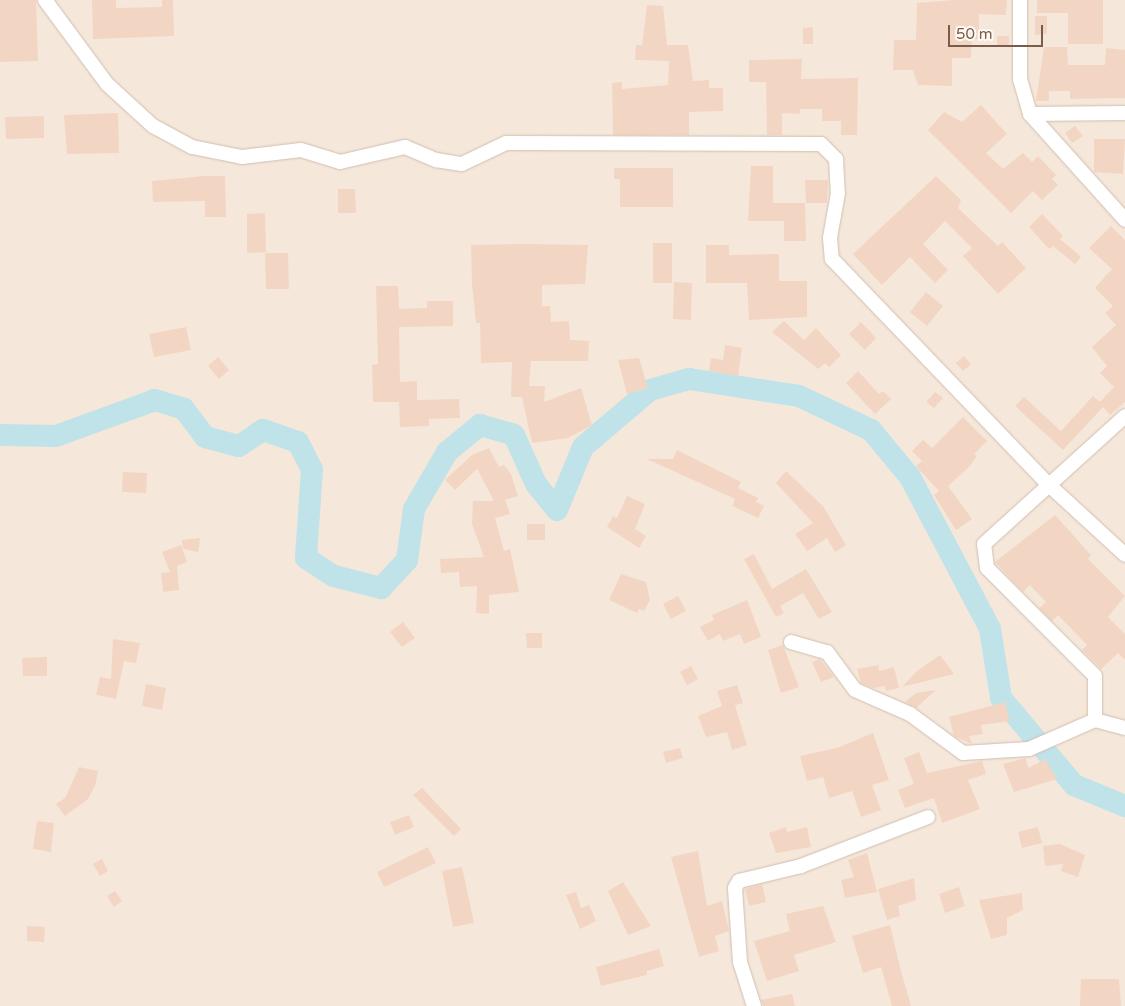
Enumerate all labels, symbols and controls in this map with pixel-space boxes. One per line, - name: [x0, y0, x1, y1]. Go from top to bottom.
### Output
- scale bar: [950, 15, 1045, 47]
- text: 50 m: [956, 25, 993, 43]

